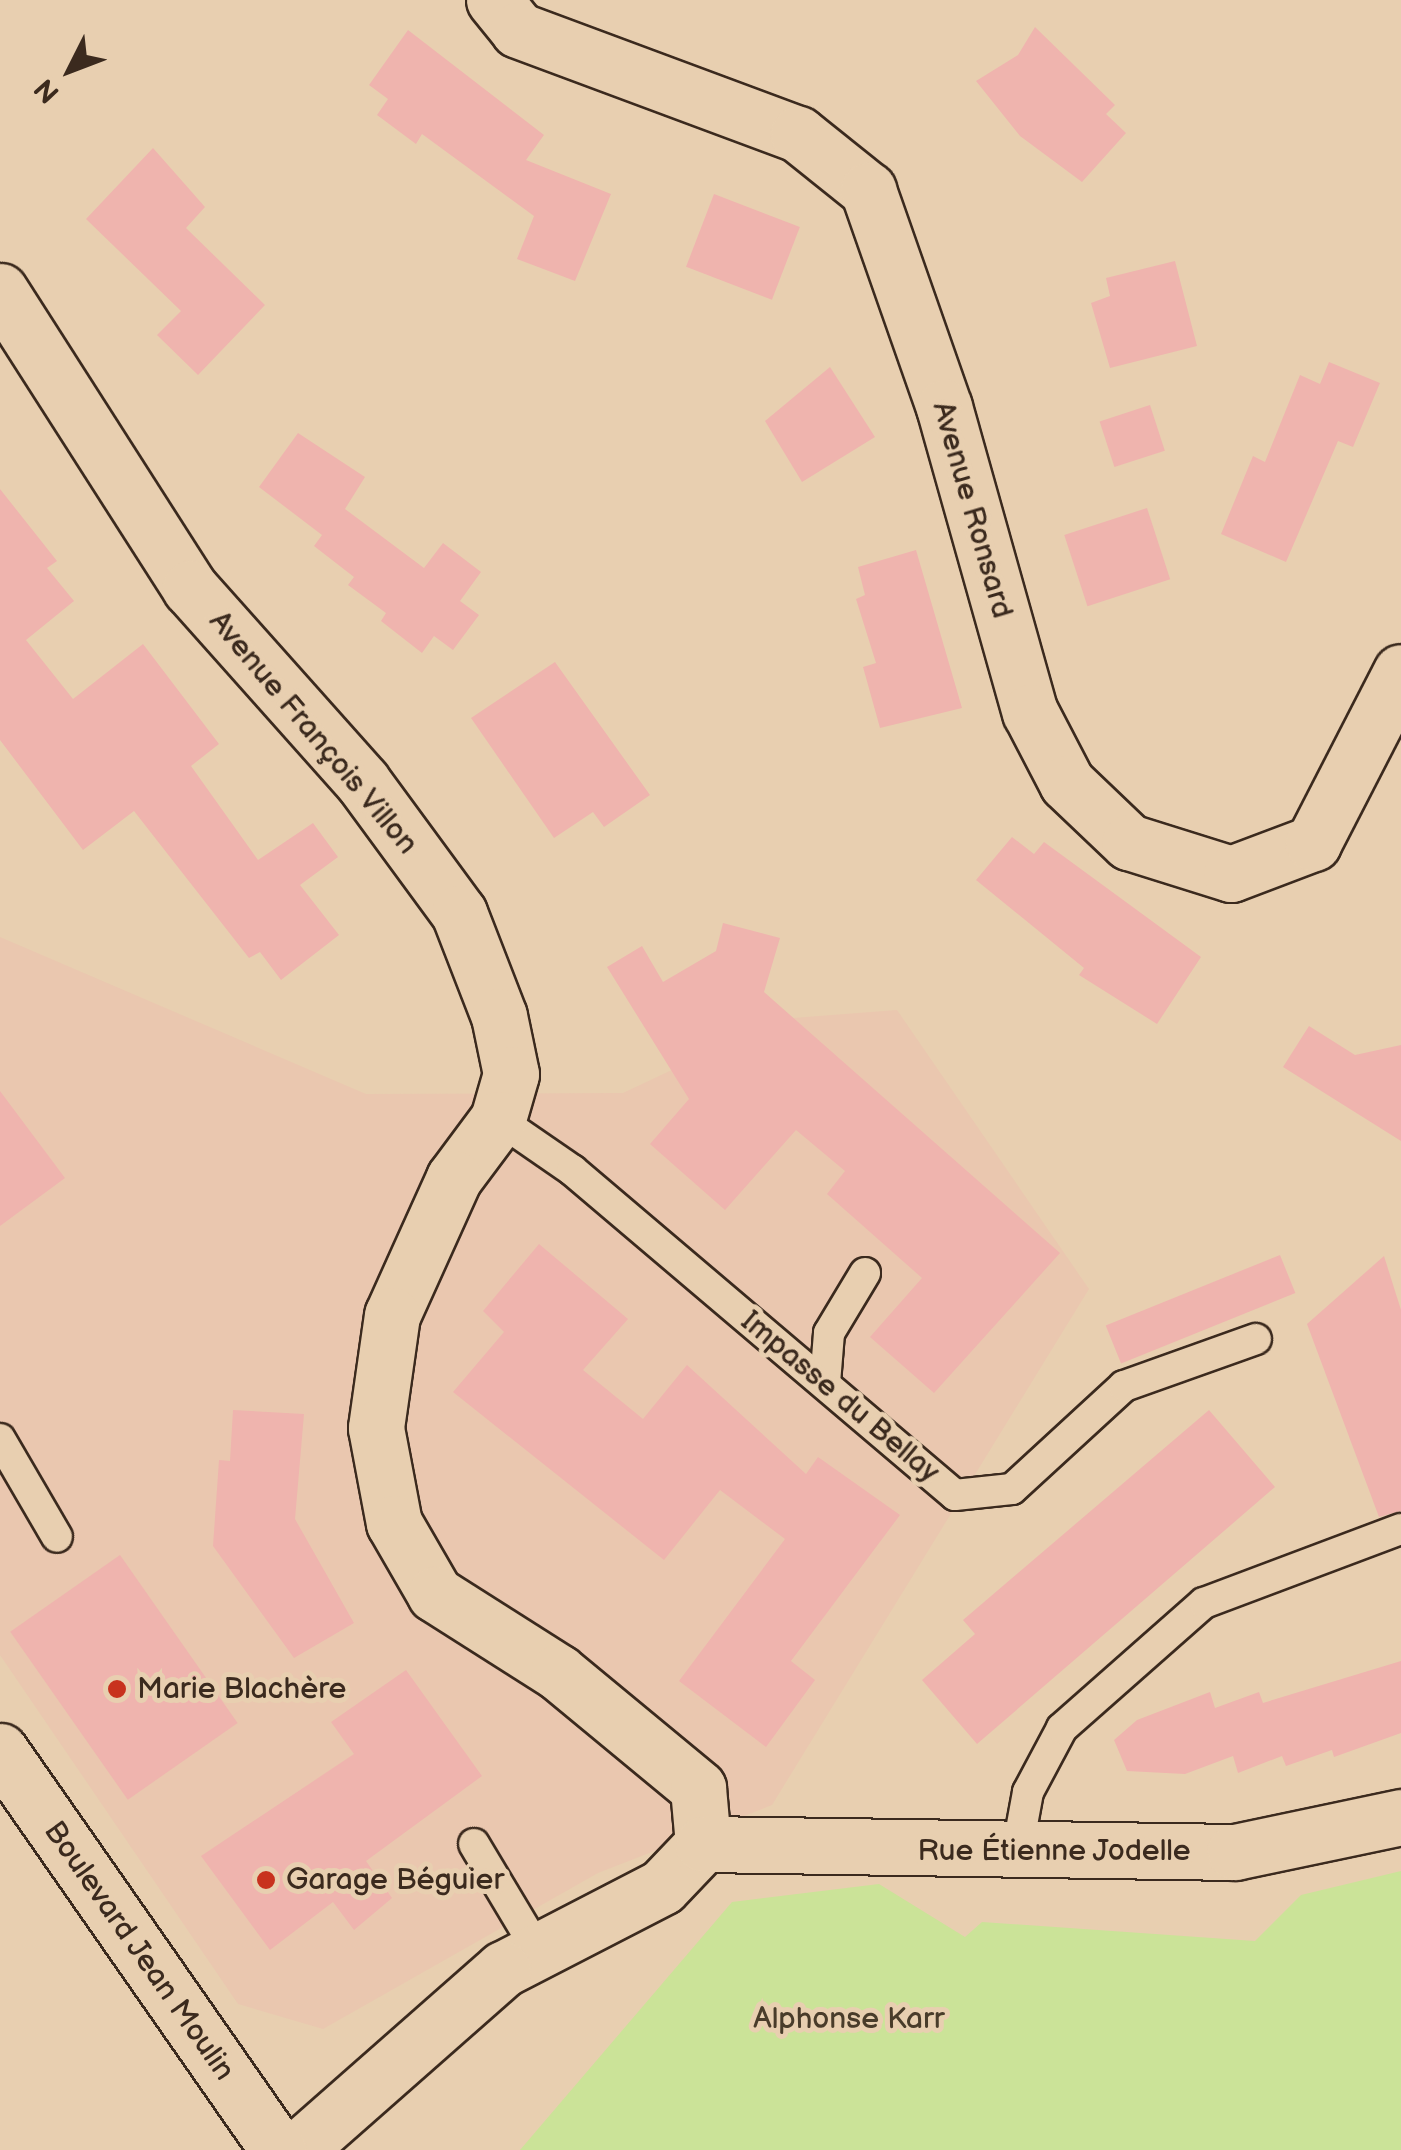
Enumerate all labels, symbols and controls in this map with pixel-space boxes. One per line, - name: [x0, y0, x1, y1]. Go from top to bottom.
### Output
- north arrow: [20, 20, 120, 120]
- text: N: [28, 72, 67, 109]
- street label: Avenue Ronsard: [924, 398, 1020, 622]
- street label: Avenue François Villon: [201, 604, 425, 862]
- street label: Impasse du Bellay: [733, 1303, 947, 1491]
- place label: Marie Blachère: [137, 1671, 346, 1707]
- marker: Marie Blachère: [106, 1678, 128, 1700]
- street label: Boulevard Jean Moulin: [35, 1814, 243, 2088]
- street label: Rue Étienne Jodelle: [917, 1833, 1191, 1869]
- place label: Garage Béguier: [286, 1862, 504, 1898]
- marker: Garage Béguier: [255, 1869, 277, 1891]
- park label: Alphonse Karr: [753, 2001, 945, 2037]

